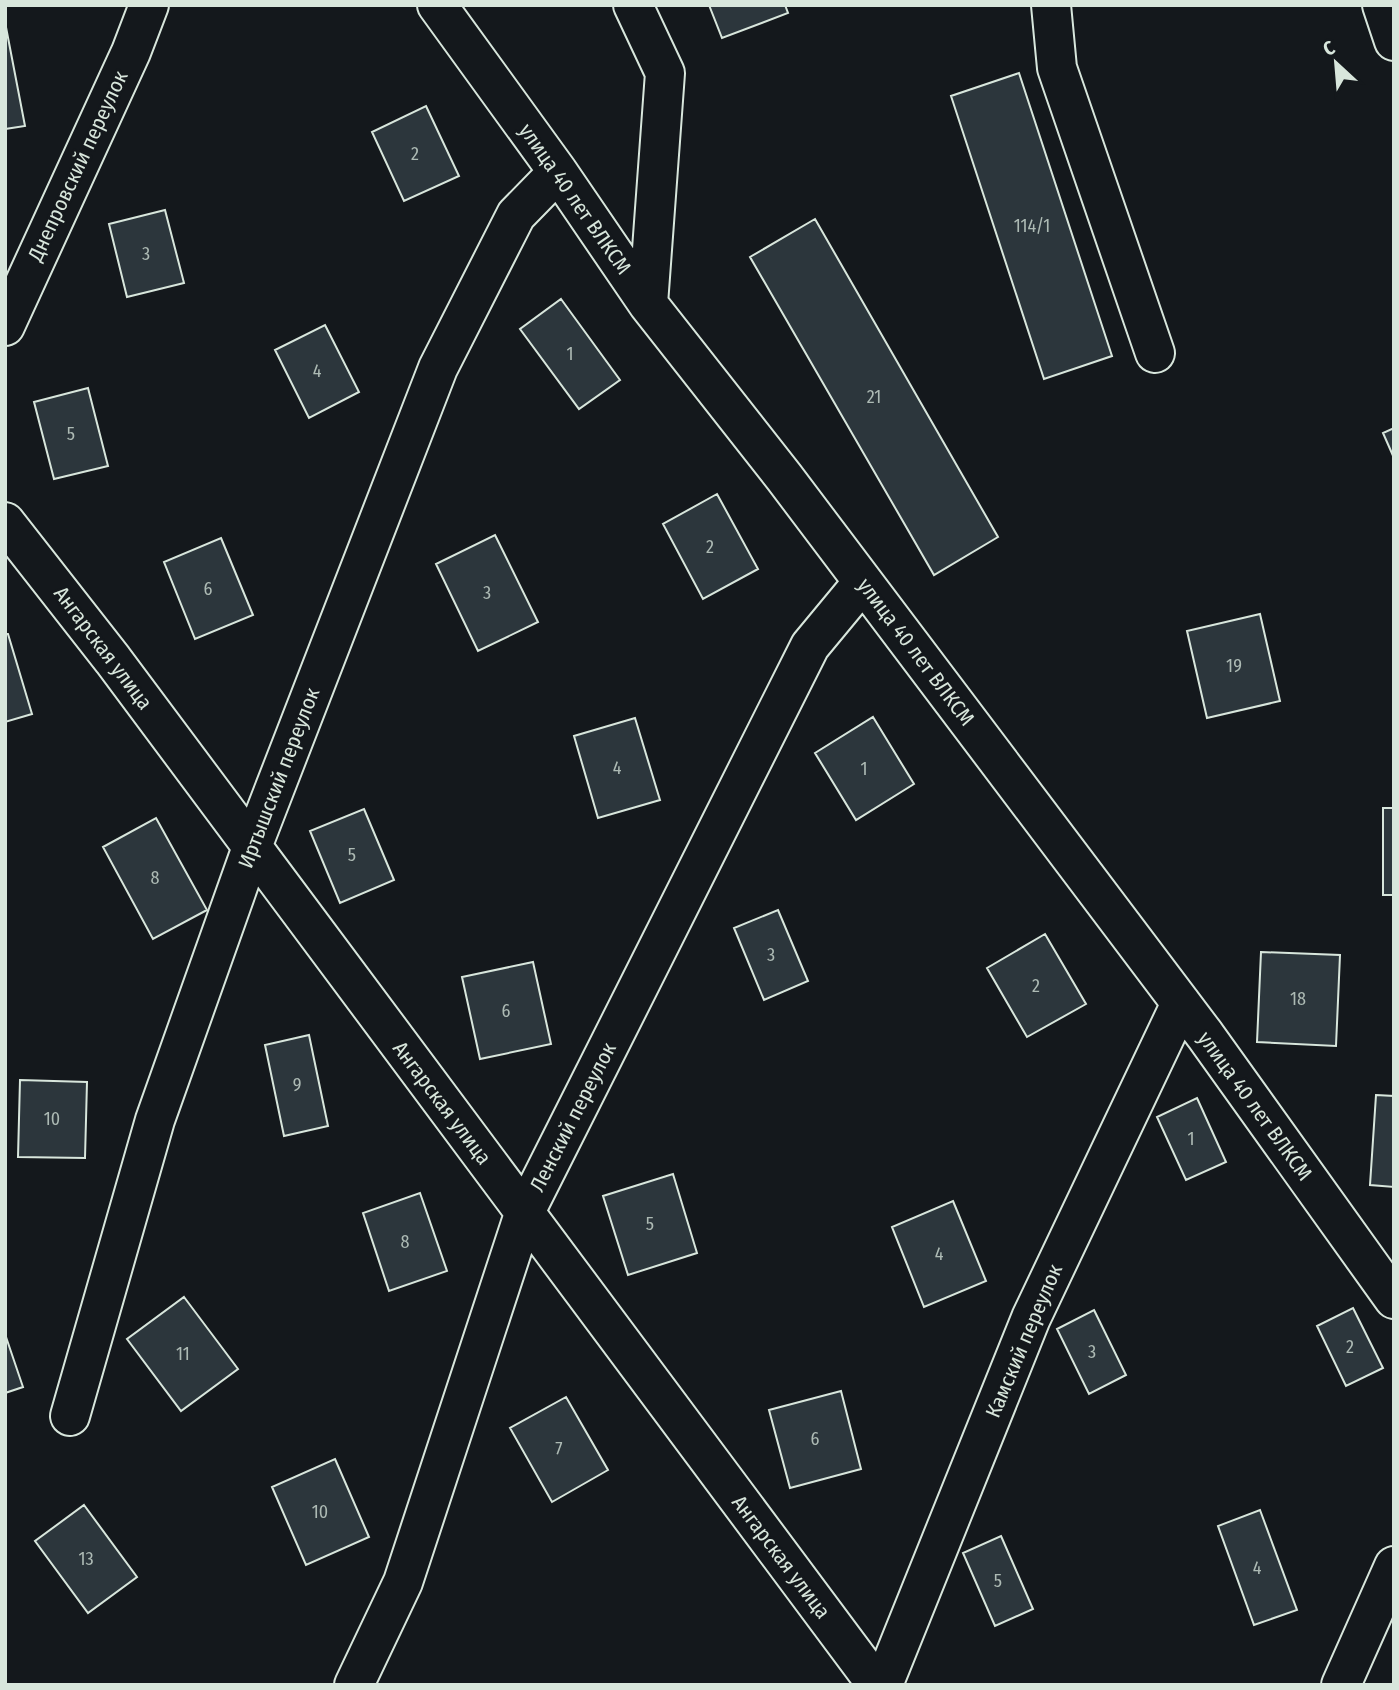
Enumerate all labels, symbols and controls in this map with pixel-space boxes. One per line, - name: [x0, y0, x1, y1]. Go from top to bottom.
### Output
- north arrow: [1301, 28, 1371, 98]
- text: С: [1319, 36, 1338, 61]
- street label: Днепровский переулок: [22, 66, 134, 266]
- street label: улица 40 лет ВЛКСМ: [513, 119, 637, 279]
- house number: 2: [411, 143, 419, 165]
- house number: 114/1: [1014, 215, 1050, 237]
- house number: 3: [142, 243, 150, 265]
- house number: 1: [566, 343, 574, 365]
- house number: 4: [313, 360, 322, 382]
- house number: 21: [867, 386, 881, 408]
- house number: 5: [67, 423, 75, 445]
- house number: 2: [706, 536, 714, 558]
- street label: улица 40 лет ВЛКСМ: [852, 573, 980, 731]
- house number: 6: [204, 578, 213, 600]
- street label: Ангарская улица: [48, 581, 158, 715]
- house number: 3: [483, 582, 491, 604]
- house number: 19: [1226, 655, 1242, 677]
- street label: Иртышский переулок: [233, 684, 325, 872]
- house number: 4: [613, 757, 622, 779]
- house number: 1: [860, 758, 868, 780]
- house number: 5: [348, 844, 356, 866]
- house number: 8: [151, 867, 160, 889]
- house number: 3: [767, 944, 775, 966]
- house number: 2: [1032, 975, 1040, 997]
- house number: 18: [1290, 988, 1306, 1010]
- house number: 6: [502, 1000, 511, 1022]
- street label: улица 40 лет ВЛКСМ: [1192, 1026, 1318, 1186]
- street label: Ангарская улица: [387, 1036, 497, 1170]
- street label: Ленский переулок: [524, 1038, 622, 1196]
- house number: 9: [293, 1074, 301, 1096]
- house number: 10: [44, 1108, 60, 1130]
- house number: 1: [1187, 1128, 1195, 1150]
- house number: 5: [646, 1213, 654, 1235]
- house number: 8: [401, 1231, 410, 1253]
- house number: 4: [935, 1243, 944, 1265]
- street label: Камский переулок: [980, 1260, 1068, 1422]
- house number: 2: [1346, 1336, 1354, 1358]
- house number: 3: [1088, 1341, 1096, 1363]
- house number: 11: [176, 1343, 190, 1365]
- house number: 6: [811, 1428, 820, 1450]
- house number: 7: [555, 1438, 563, 1460]
- street label: Ангарская улица: [726, 1490, 836, 1624]
- house number: 10: [312, 1501, 328, 1523]
- house number: 13: [78, 1548, 94, 1570]
- house number: 4: [1253, 1557, 1262, 1579]
- house number: 5: [994, 1570, 1002, 1592]

